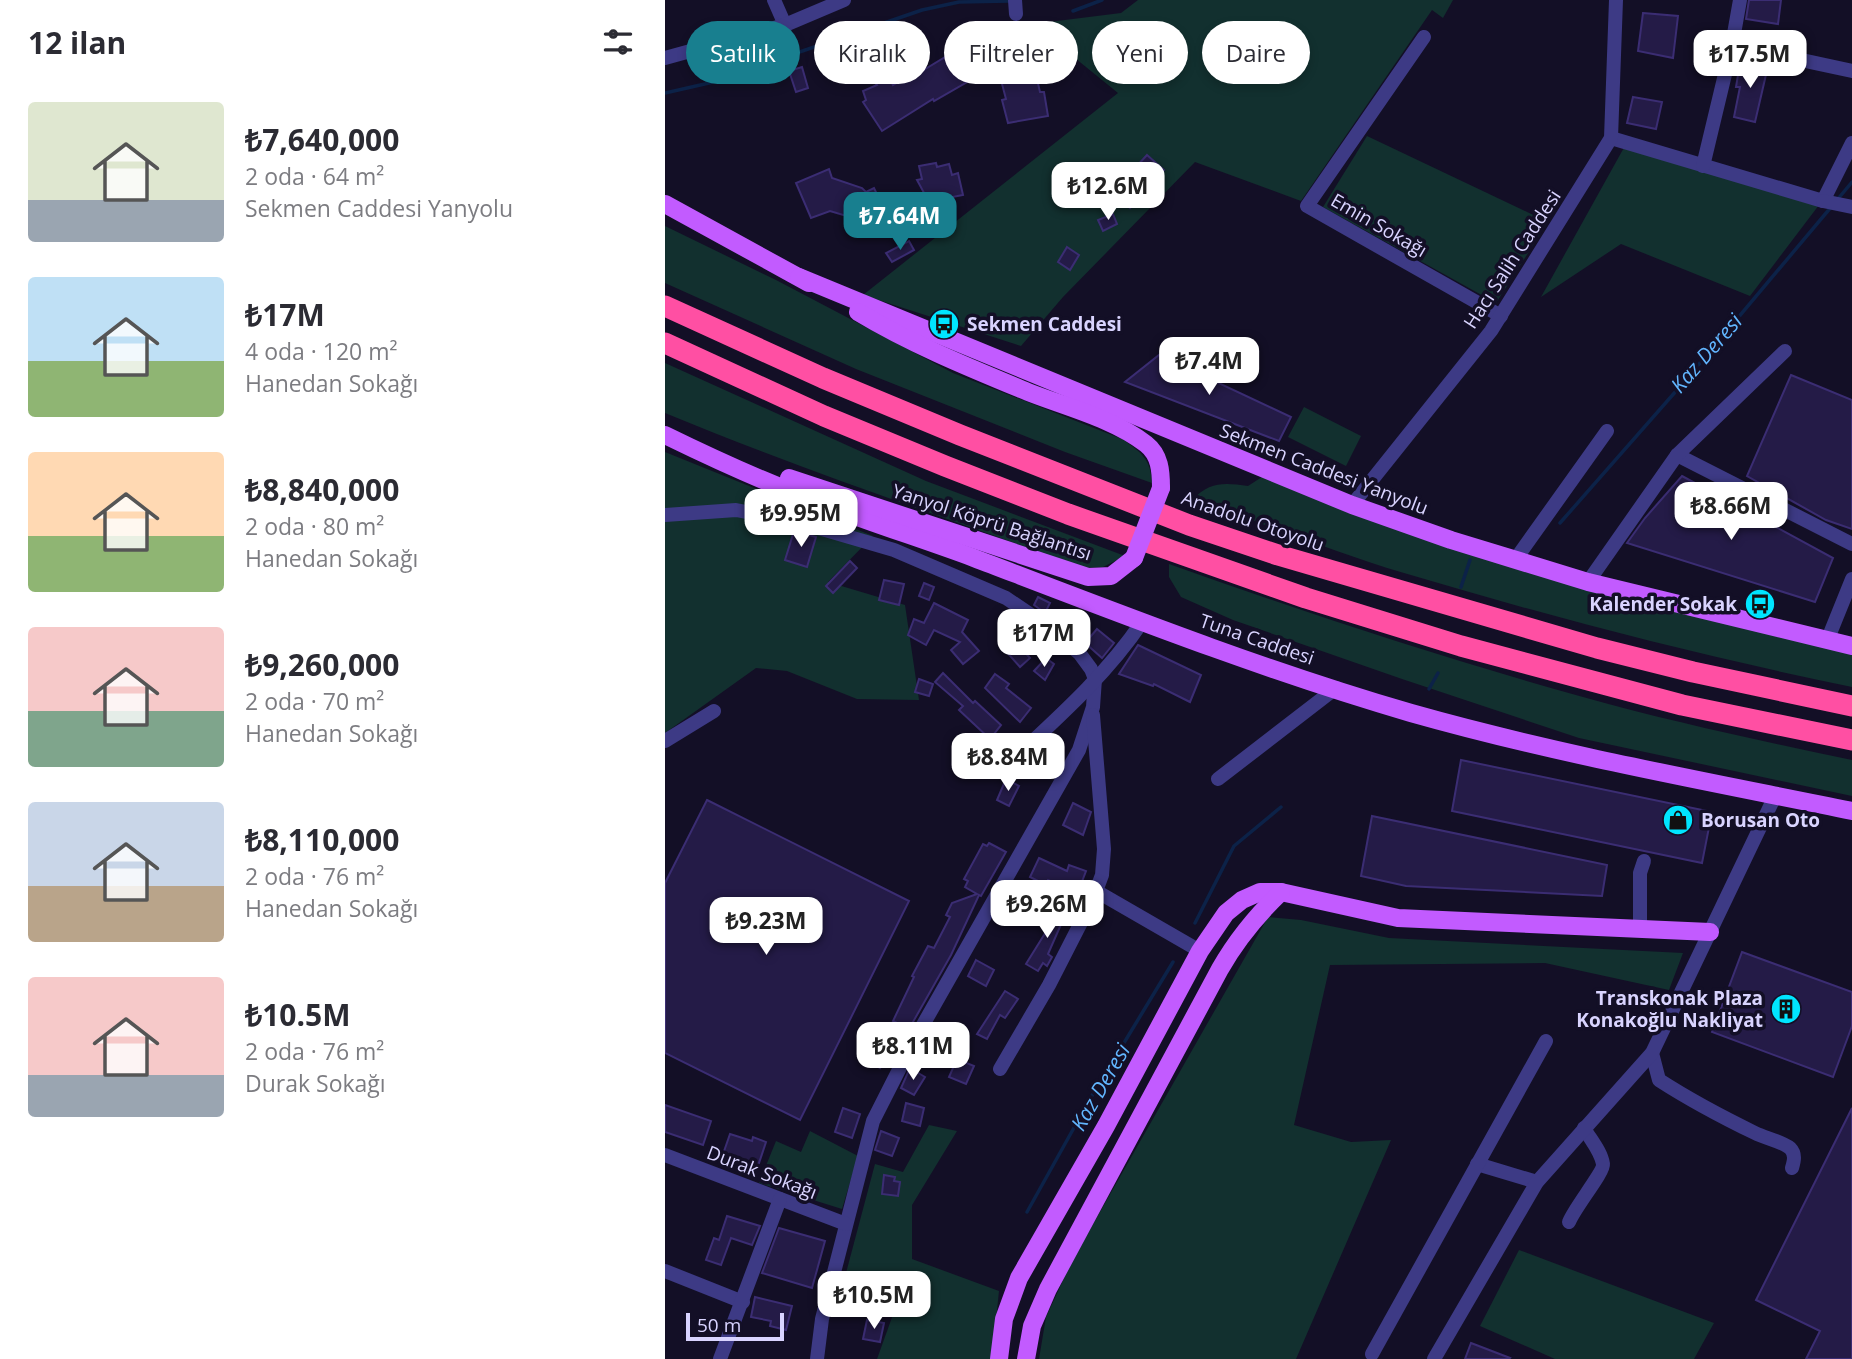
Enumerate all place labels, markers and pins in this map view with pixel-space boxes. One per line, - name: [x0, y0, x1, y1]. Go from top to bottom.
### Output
- pin: ₺17.5M: [1693, 31, 1807, 90]
- pin: ₺12.6M: [1051, 162, 1165, 222]
- pin: ₺7.64M: [843, 192, 957, 252]
- bus stop icon: Sekmen Caddesi: [927, 307, 961, 341]
- place label: Sekmen Caddesi: [967, 311, 1122, 337]
- pin: ₺7.4M: [1160, 338, 1258, 397]
- pin: ₺8.66M: [1674, 482, 1788, 542]
- pin: ₺9.95M: [744, 490, 858, 549]
- bus stop icon: Kalender Sokak: [1743, 587, 1777, 621]
- place label: Kalender Sokak: [1589, 591, 1737, 617]
- pin: ₺17M: [1003, 610, 1085, 669]
- pin: ₺8.84M: [951, 734, 1065, 793]
- shop icon: Borusan Oto: [1661, 803, 1695, 837]
- place label: Borusan Oto: [1701, 807, 1820, 833]
- pin: ₺9.26M: [990, 880, 1104, 940]
- pin: ₺9.23M: [709, 898, 823, 957]
- place label: Transkonak Plaza Konakoğlu Nakliyat: [1576, 985, 1763, 1033]
- building icon: Transkonak Plaza Konakoğlu Nakliyat: [1769, 992, 1803, 1026]
- pin: ₺8.11M: [856, 1023, 970, 1082]
- pin: ₺10.5M: [817, 1272, 931, 1331]

